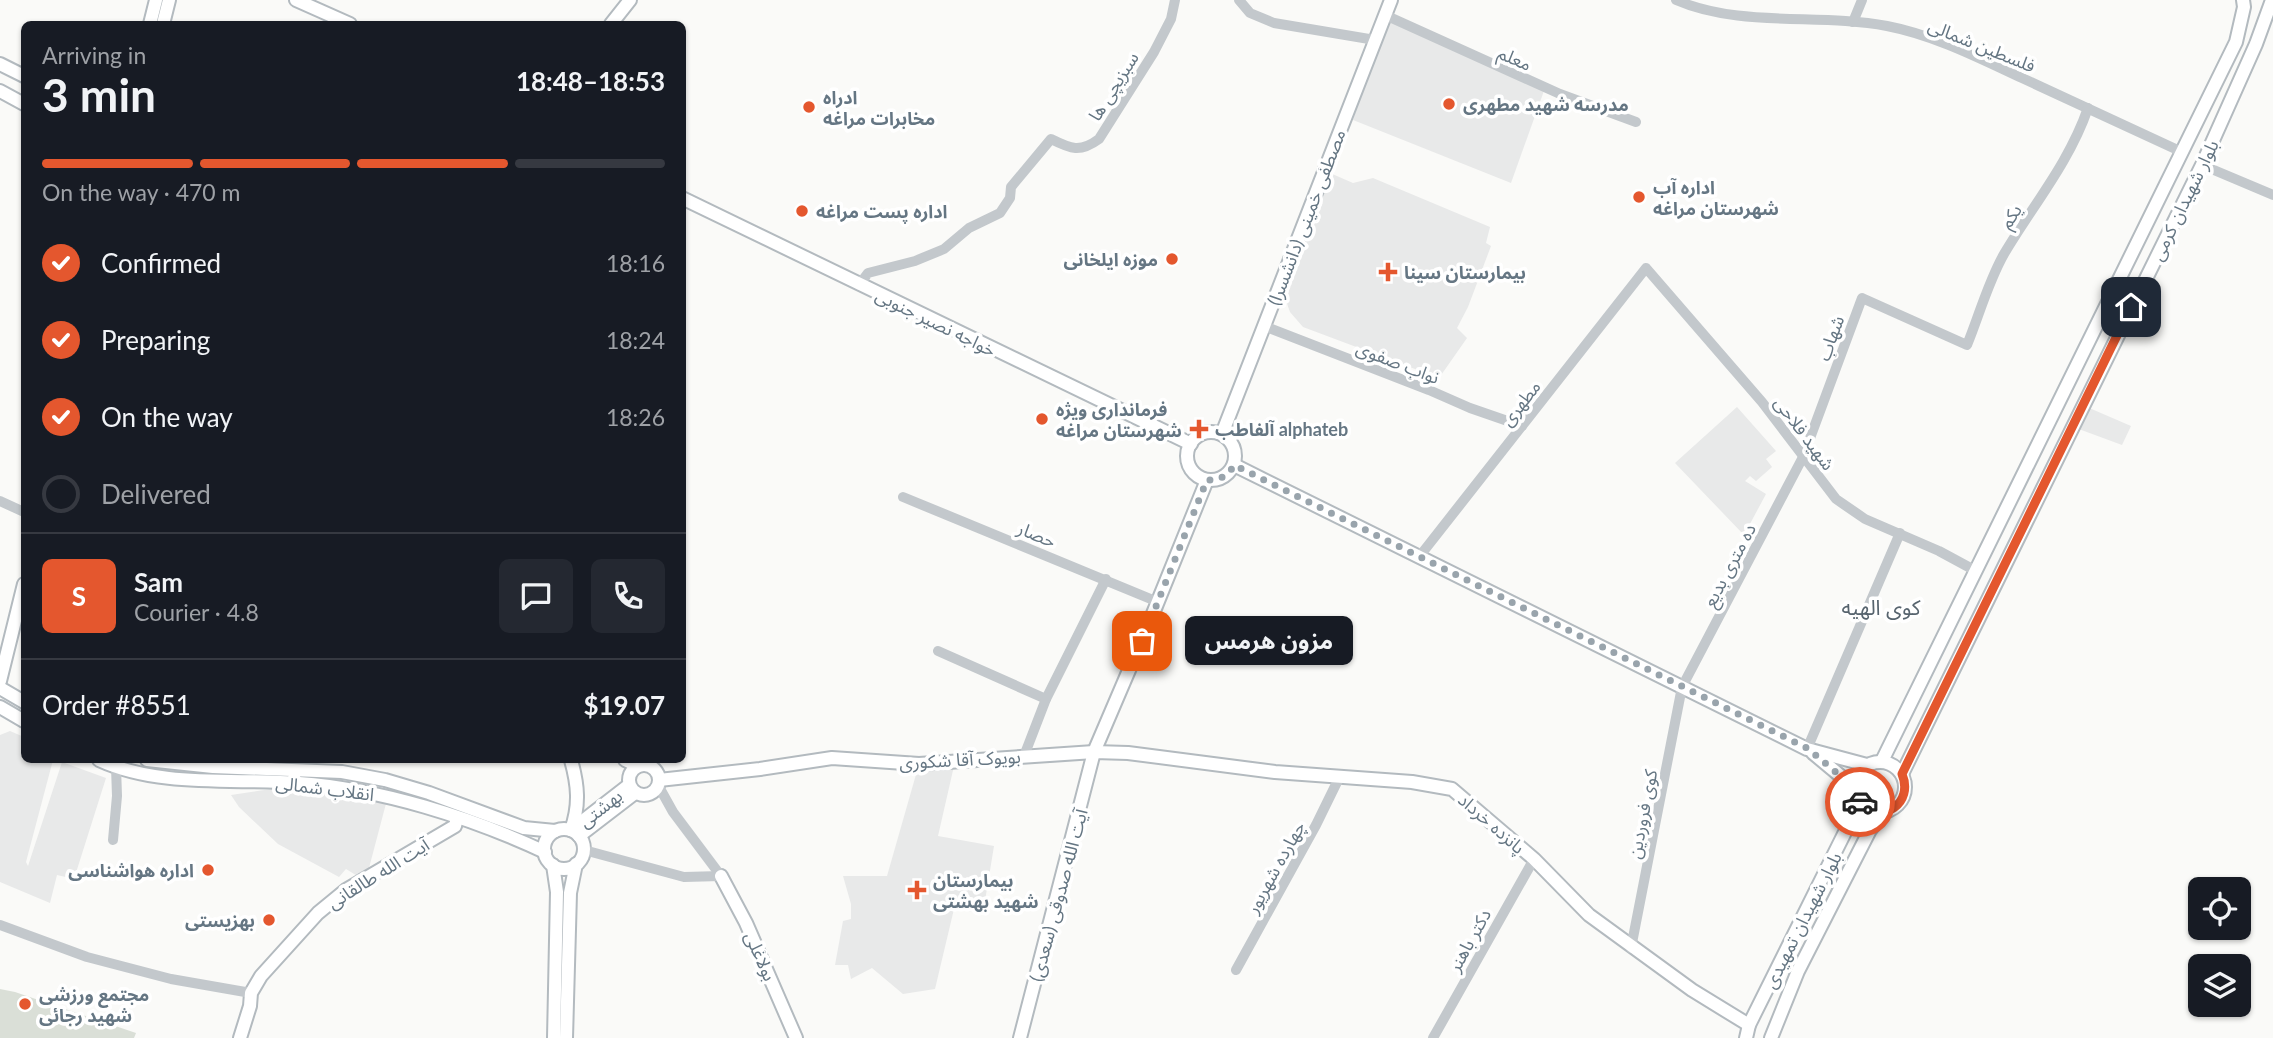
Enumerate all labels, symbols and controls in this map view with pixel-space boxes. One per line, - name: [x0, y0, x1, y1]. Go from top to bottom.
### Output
- street label: فلسطین شمالی: [1925, 14, 2039, 77]
- text: Arriving in: [42, 41, 146, 69]
- street label: معلم: [1494, 41, 1535, 78]
- street label: سبزیچی ها: [1083, 47, 1144, 125]
- text: 18:48–18:53: [516, 65, 665, 97]
- text: 3 min: [42, 67, 156, 122]
- place label: ادراه مخابرات مراغه: [823, 86, 935, 130]
- place label: مدرسه شهید مطهری: [1463, 93, 1629, 116]
- marker: مدرسه شهید مطهری: [1441, 96, 1457, 112]
- marker: ادراه مخابرات مراغه: [801, 99, 817, 115]
- street label: مصطفی خمینی (دانشسرا): [1262, 126, 1351, 308]
- street label: بلوار شهیدان کرمی: [2145, 136, 2224, 264]
- place label: اداره آب شهرستان مراغه: [1653, 176, 1779, 220]
- text: On the way · 470 m: [42, 178, 241, 206]
- marker: اداره آب شهرستان مراغه: [1631, 189, 1647, 205]
- place label: اداره پست مراغه: [816, 200, 947, 224]
- street label: یکم: [1994, 200, 2028, 234]
- marker: اداره پست مراغه: [794, 203, 810, 219]
- icon: check: [42, 244, 80, 282]
- text: Confirmed: [101, 247, 221, 279]
- place label: موزه ایلخانی: [1063, 248, 1158, 271]
- text: 18:16: [606, 249, 665, 277]
- marker: موزه ایلخانی: [1164, 251, 1180, 267]
- place label: بیمارستان سینا: [1404, 261, 1526, 284]
- marker: بیمارستان سینا: [1378, 262, 1398, 282]
- pin: [2101, 277, 2161, 337]
- street label: خواجه نصیر جنوبی: [872, 283, 1000, 362]
- icon: home: [2112, 288, 2150, 326]
- street label: شهاب: [1812, 312, 1848, 364]
- icon: check: [42, 321, 80, 359]
- text: Preparing: [101, 324, 210, 356]
- text: 18:24: [606, 326, 665, 354]
- street label: نواب صفوی: [1353, 336, 1443, 389]
- street label: مطهری: [1495, 376, 1546, 431]
- street label: شهید فلاحی: [1769, 392, 1840, 475]
- icon: check: [42, 398, 80, 436]
- place label: فرمانداری ویژه شهرستان مراغه: [1056, 398, 1182, 442]
- text: On the way: [101, 401, 233, 433]
- text: 18:26: [606, 403, 665, 431]
- marker: فرمانداری ویژه شهرستان مراغه: [1034, 411, 1050, 427]
- place label: آلفاطب alphateb: [1215, 418, 1348, 440]
- marker: آلفاطب alphateb: [1189, 419, 1209, 439]
- text: Delivered: [101, 478, 211, 510]
- street label: حصار: [1013, 516, 1059, 553]
- street label: ده متری بدیع: [1698, 519, 1764, 612]
- button: chat: [499, 559, 573, 633]
- button: phone: [591, 559, 665, 633]
- text: Sam: [134, 566, 183, 598]
- text: S: [72, 580, 86, 612]
- district label: کوی الهیه: [1841, 594, 1921, 620]
- text: Courier · 4.8: [134, 598, 259, 626]
- pin: [1112, 611, 1172, 671]
- callout: مزون هرمس: [1184, 616, 1352, 666]
- icon: bag: [1123, 622, 1161, 660]
- text: مزون هرمس: [1205, 626, 1333, 654]
- text: Order #8551: [42, 689, 191, 721]
- text: $19.07: [583, 689, 665, 721]
- street label: بویوک آقا شکوری: [899, 745, 1021, 774]
- street label: کوی فروردین: [1623, 767, 1663, 861]
- courier: [1825, 767, 1895, 837]
- street label: انقلاب شمالی: [274, 771, 375, 806]
- icon: car: [1841, 783, 1879, 821]
- street label: بهشتی: [574, 784, 627, 833]
- street label: پانزده خرداد: [1453, 788, 1530, 859]
- street label: آیت الله صدوقی (سعدی): [1024, 806, 1093, 984]
- street label: چهارده شهریور: [1240, 817, 1310, 918]
- street label: آیت الله طالقانی: [323, 833, 434, 914]
- street label: بلوار شهیدان تمهیدی: [1758, 848, 1847, 992]
- place label: اداره هواشناسی: [68, 859, 194, 882]
- marker: اداره هواشناسی: [200, 862, 216, 878]
- place label: بیمارستان شهید بهشتی: [933, 869, 1038, 912]
- map controls: [2188, 877, 2251, 1017]
- button: locate: [2188, 877, 2251, 940]
- marker: بیمارستان شهید بهشتی: [907, 880, 927, 900]
- street label: دکتر باهنر: [1442, 905, 1496, 977]
- place label: بهزیستی: [185, 909, 255, 932]
- marker: بهزیستی: [261, 912, 277, 928]
- street label: بولاغلی: [740, 928, 782, 984]
- button: layers: [2188, 954, 2251, 1017]
- place label: مجتمع ورزشی شهید رجائی: [39, 983, 149, 1027]
- marker: مجتمع ورزشی شهید رجائی: [17, 996, 33, 1012]

